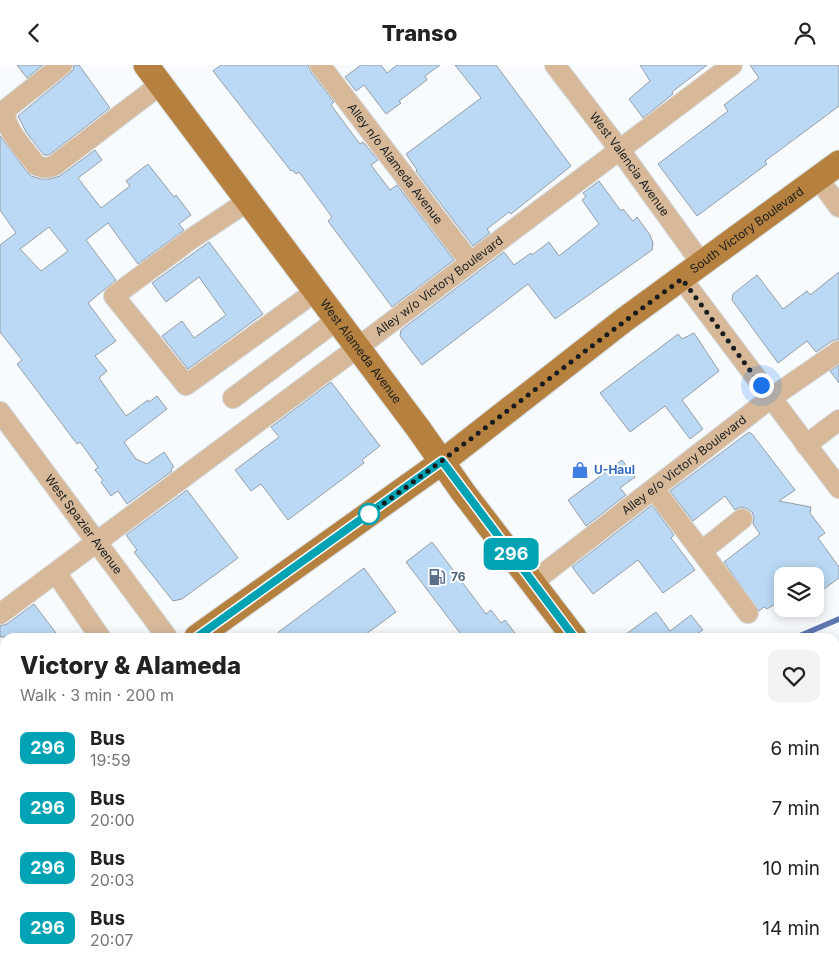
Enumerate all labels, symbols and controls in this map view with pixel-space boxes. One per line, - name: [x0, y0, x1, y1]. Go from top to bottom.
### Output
- icon: back: [20, 19, 48, 47]
- icon: person: [791, 19, 819, 47]
- text: Transo: [382, 20, 457, 46]
- street label: Alley n/o Alameda Avenue: [345, 100, 446, 227]
- street label: West Valencia Avenue: [587, 109, 673, 219]
- street label: South Victory Boulevard: [687, 183, 806, 276]
- street label: Alley w/o Victory Boulevard: [372, 233, 506, 339]
- street label: West Alameda Avenue: [317, 296, 405, 407]
- your location: [749, 373, 774, 398]
- street label: Alley e/o Victory Boulevard: [618, 412, 749, 518]
- shop icon: U-Haul: [570, 460, 590, 480]
- place label: U-Haul: [594, 462, 635, 477]
- street label: West Spazier Avenue: [42, 471, 126, 577]
- unlabelled marker: [358, 503, 380, 525]
- line badge: 296: [482, 538, 540, 570]
- text: 296: [494, 543, 528, 564]
- fuel station icon: 76: [427, 567, 447, 587]
- map controls: [774, 567, 824, 617]
- button: layers: [774, 567, 824, 617]
- place label: 76: [451, 569, 466, 584]
- button: heart: [768, 650, 820, 702]
- text: Victory & Alameda: [20, 651, 241, 680]
- text: Walk · 3 min · 200 m: [20, 685, 174, 705]
- text: Bus: [90, 727, 125, 750]
- text: 296: [30, 737, 65, 758]
- text: 6 min: [770, 737, 820, 760]
- text: 19:59: [90, 750, 131, 770]
- text: Bus: [90, 787, 125, 810]
- text: 296: [30, 797, 65, 818]
- text: 7 min: [771, 797, 820, 820]
- text: 20:00: [90, 810, 135, 830]
- text: Bus: [90, 847, 125, 870]
- text: 296: [30, 857, 65, 878]
- text: 10 min: [762, 857, 820, 880]
- text: 20:03: [90, 870, 134, 890]
- text: Bus: [90, 907, 125, 930]
- text: 296: [30, 917, 65, 938]
- text: 14 min: [762, 917, 820, 940]
- text: 20:07: [90, 930, 133, 950]

